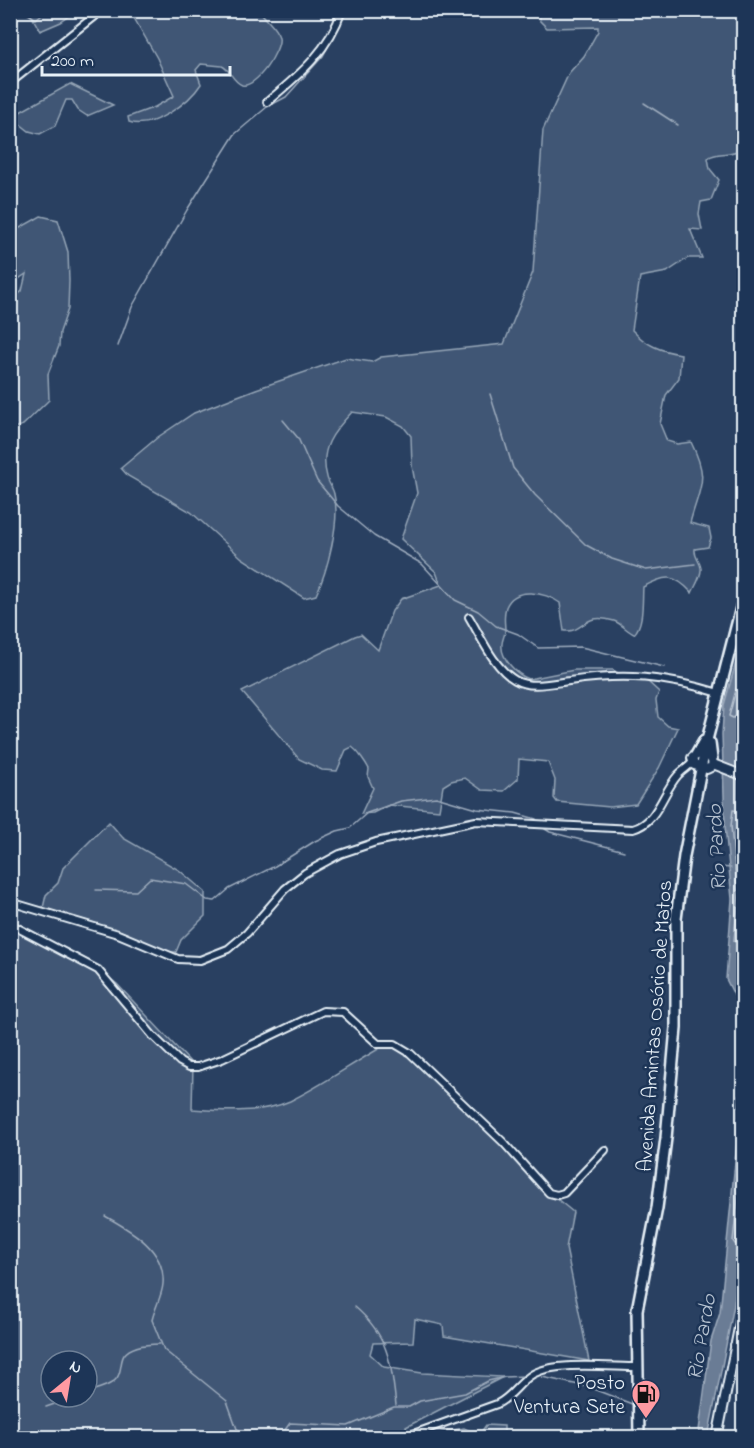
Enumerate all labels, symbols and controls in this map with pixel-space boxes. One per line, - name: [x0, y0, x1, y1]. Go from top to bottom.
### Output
- scale bar: [42, 39, 230, 77]
- text: 200 m: [51, 49, 94, 75]
- water label: Rio Pardo: [700, 802, 736, 892]
- street label: Avenida Amintas Osório de Matos: [631, 879, 681, 1173]
- water label: Rio Pardo: [680, 1290, 727, 1383]
- north arrow: [39, 1349, 99, 1409]
- text: N: [65, 1355, 86, 1381]
- place label: Posto Ventura Sete: [513, 1369, 626, 1423]
- fuel station icon: Posto Ventura Sete: [630, 1378, 662, 1420]

